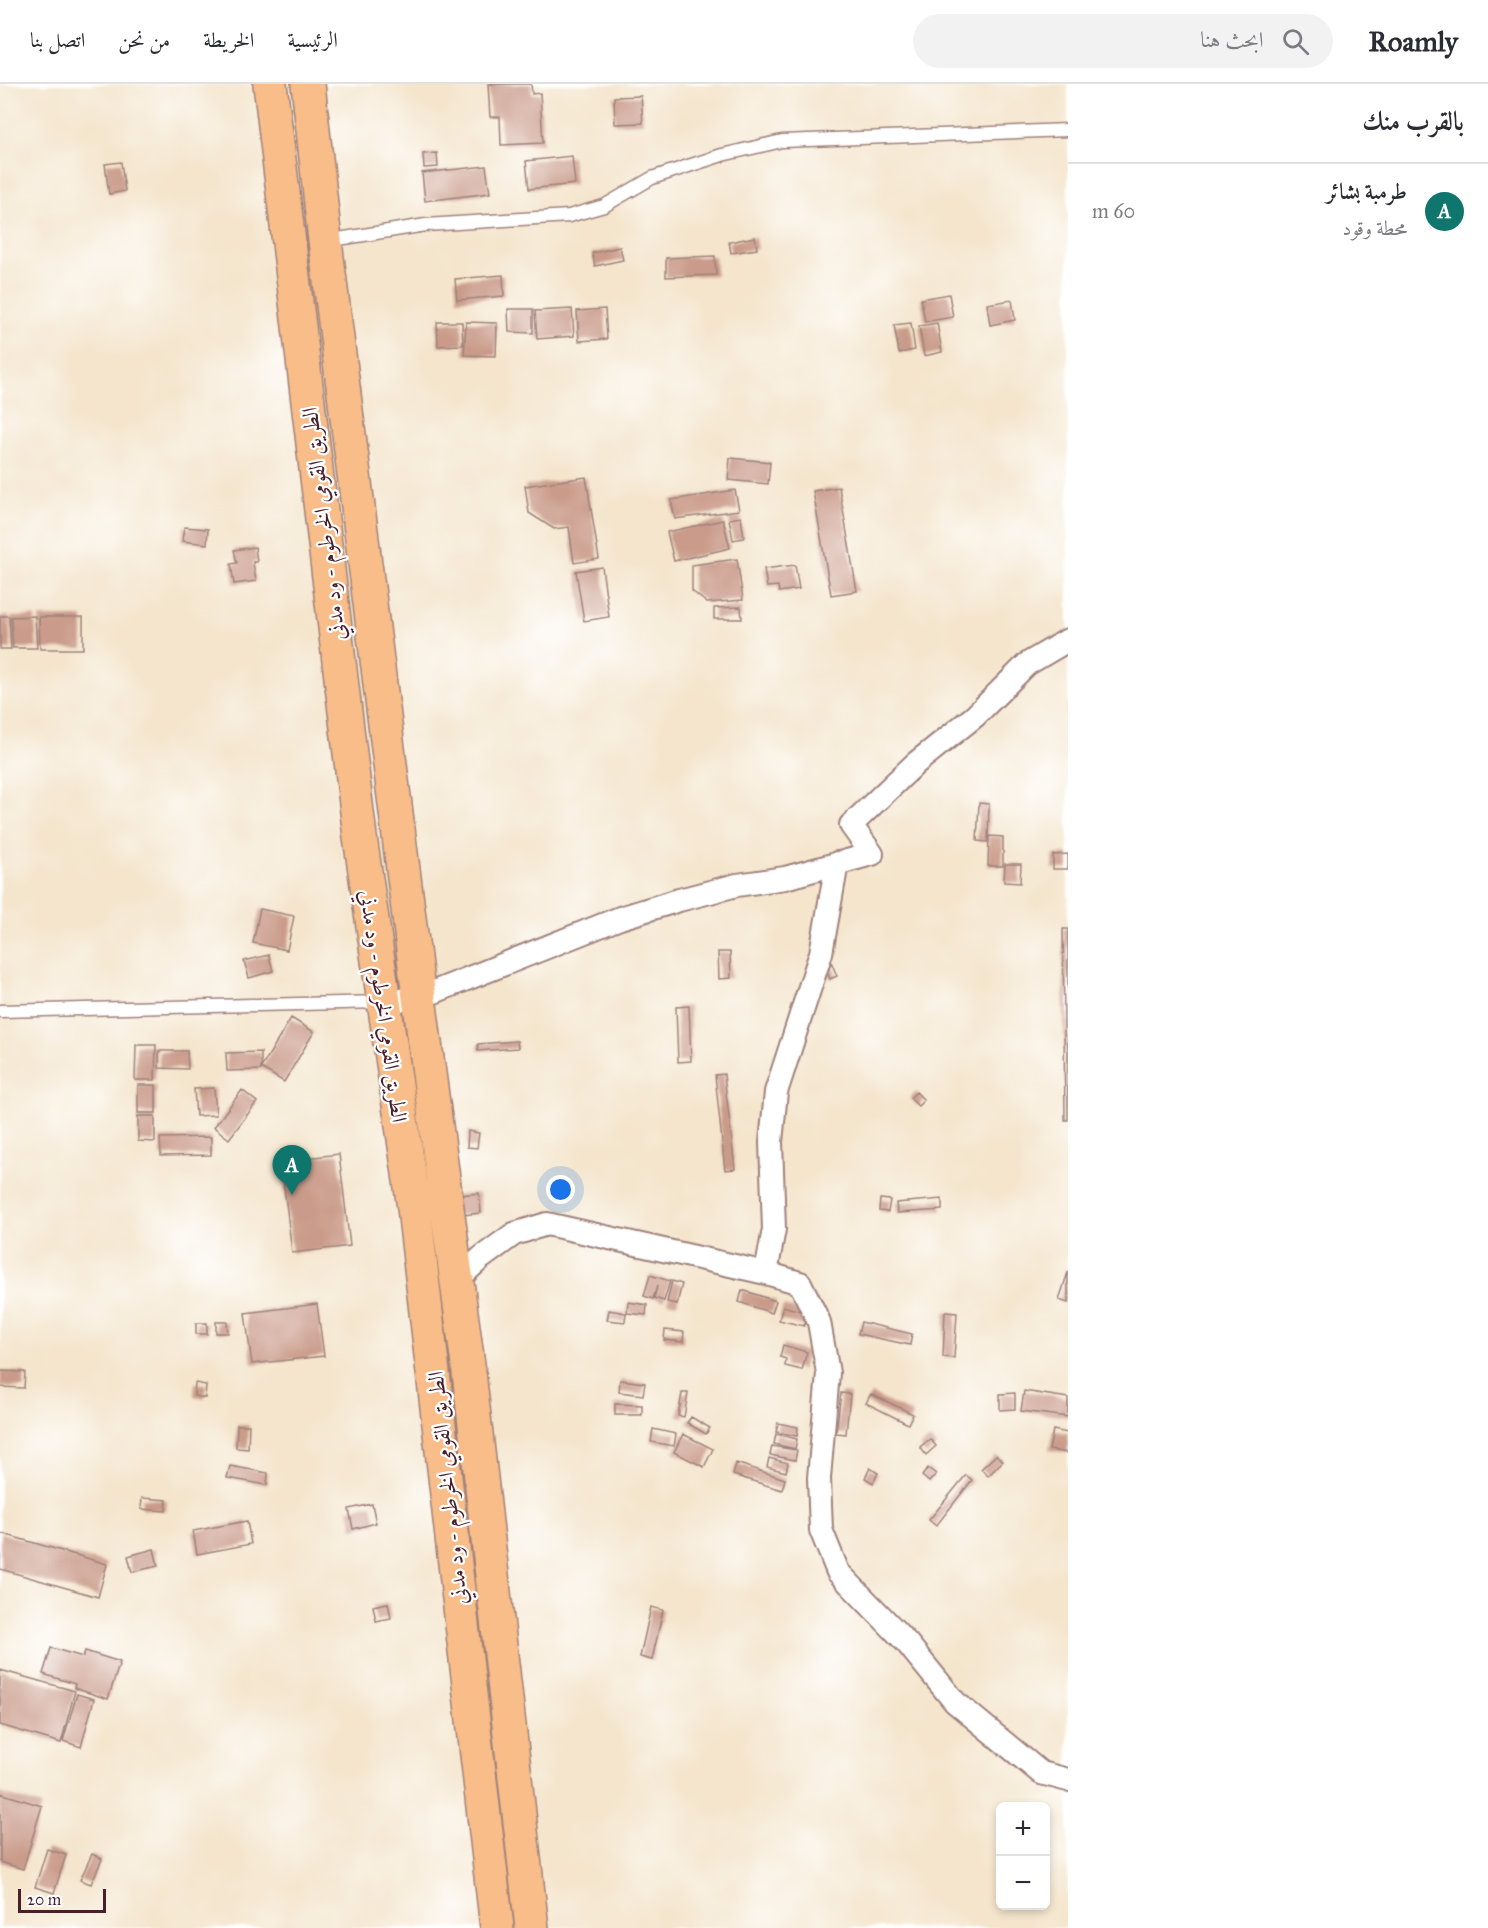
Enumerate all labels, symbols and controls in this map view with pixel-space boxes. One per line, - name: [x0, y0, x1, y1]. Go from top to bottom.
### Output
- search box: [913, 14, 1333, 68]
- text: Roamly: [1369, 24, 1458, 59]
- icon: search: [1279, 25, 1312, 58]
- text: ابحث هنا: [1200, 26, 1264, 53]
- text: اتصل بنا: [30, 27, 85, 53]
- text: من نحن: [118, 27, 170, 53]
- text: الخريطة: [203, 27, 254, 53]
- text: الرئيسية: [287, 27, 338, 53]
- text: بالقرب منك: [1362, 105, 1464, 137]
- text: طرمبة بشائر: [1326, 178, 1407, 205]
- text: 60 m: [1092, 199, 1135, 223]
- text: A: [1438, 199, 1451, 223]
- text: محطة وقود: [1342, 216, 1407, 240]
- street label: الطريق القومي الخرطوم - ود مدني: [296, 405, 357, 642]
- street label: الطريق القومي الخرطوم - ود مدني: [348, 888, 413, 1125]
- pin: A: [272, 1146, 312, 1195]
- your location: [546, 1175, 575, 1204]
- street label: الطريق القومي الخرطوم - ود مدني: [422, 1369, 479, 1606]
- map controls: [996, 1802, 1050, 1910]
- button: +: [996, 1802, 1050, 1856]
- button: −: [996, 1856, 1050, 1910]
- scale bar: [18, 1886, 106, 1914]
- text: 20 m: [27, 1890, 61, 1909]

